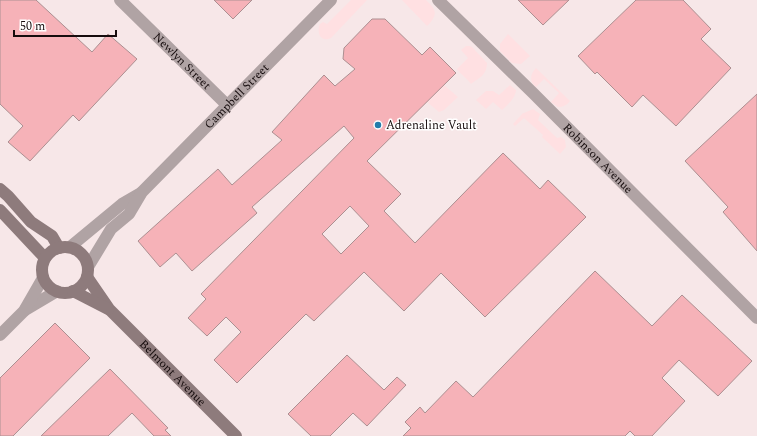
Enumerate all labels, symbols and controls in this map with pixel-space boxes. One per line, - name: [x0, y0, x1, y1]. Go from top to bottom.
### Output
- scale bar: [14, 12, 116, 38]
- text: 50 m: [20, 17, 45, 36]
- street label: Newlyn Street: [148, 28, 215, 94]
- street label: Campbell Street: [200, 59, 274, 134]
- place label: Adrenaline Vault: [386, 116, 477, 135]
- street label: Robinson Avenue: [558, 119, 637, 198]
- marker: Adrenaline Vault: [373, 120, 383, 130]
- street label: Belmont Avenue: [135, 335, 210, 411]

